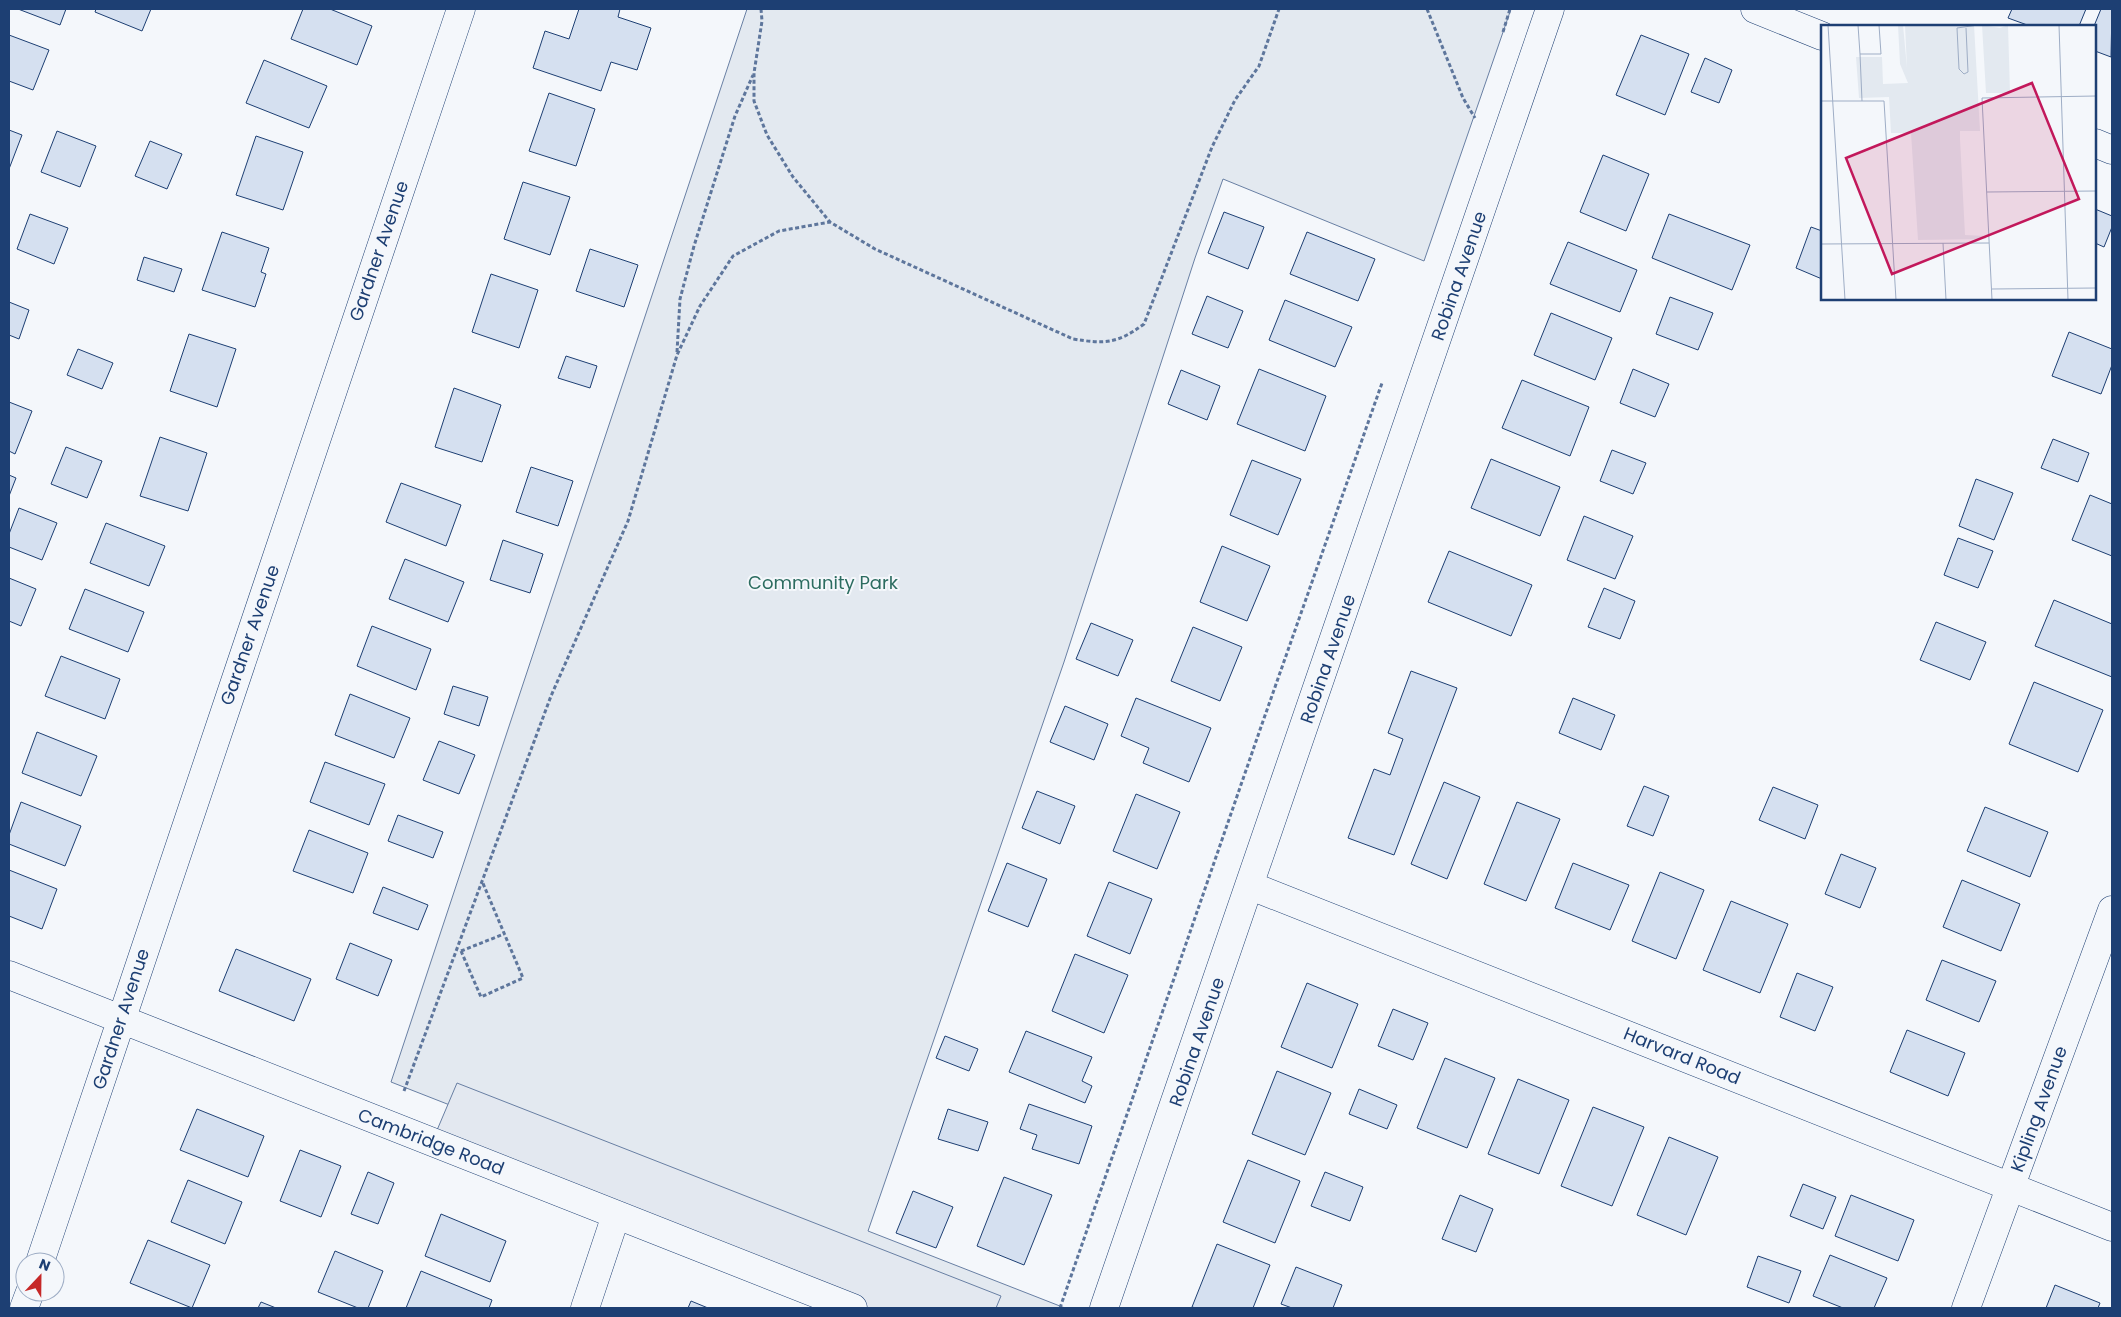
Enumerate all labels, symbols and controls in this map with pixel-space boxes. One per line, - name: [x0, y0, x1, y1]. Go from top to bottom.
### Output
- inset map: [1821, 25, 2096, 300]
- street label: Gardner Avenue: [343, 177, 414, 324]
- street label: Robina Avenue: [1425, 208, 1492, 344]
- street label: Gardner Avenue: [214, 561, 285, 708]
- park label: Community Park: [748, 570, 899, 595]
- street label: Robina Avenue: [1294, 591, 1361, 727]
- street label: Gardner Avenue: [86, 945, 155, 1093]
- street label: Robina Avenue: [1163, 974, 1230, 1110]
- street label: Harvard Road: [1620, 1021, 1744, 1090]
- street label: Kipling Avenue: [2004, 1042, 2073, 1175]
- street label: Cambridge Road: [354, 1102, 508, 1181]
- north arrow: [15, 1252, 65, 1302]
- text: N: [36, 1254, 53, 1276]

